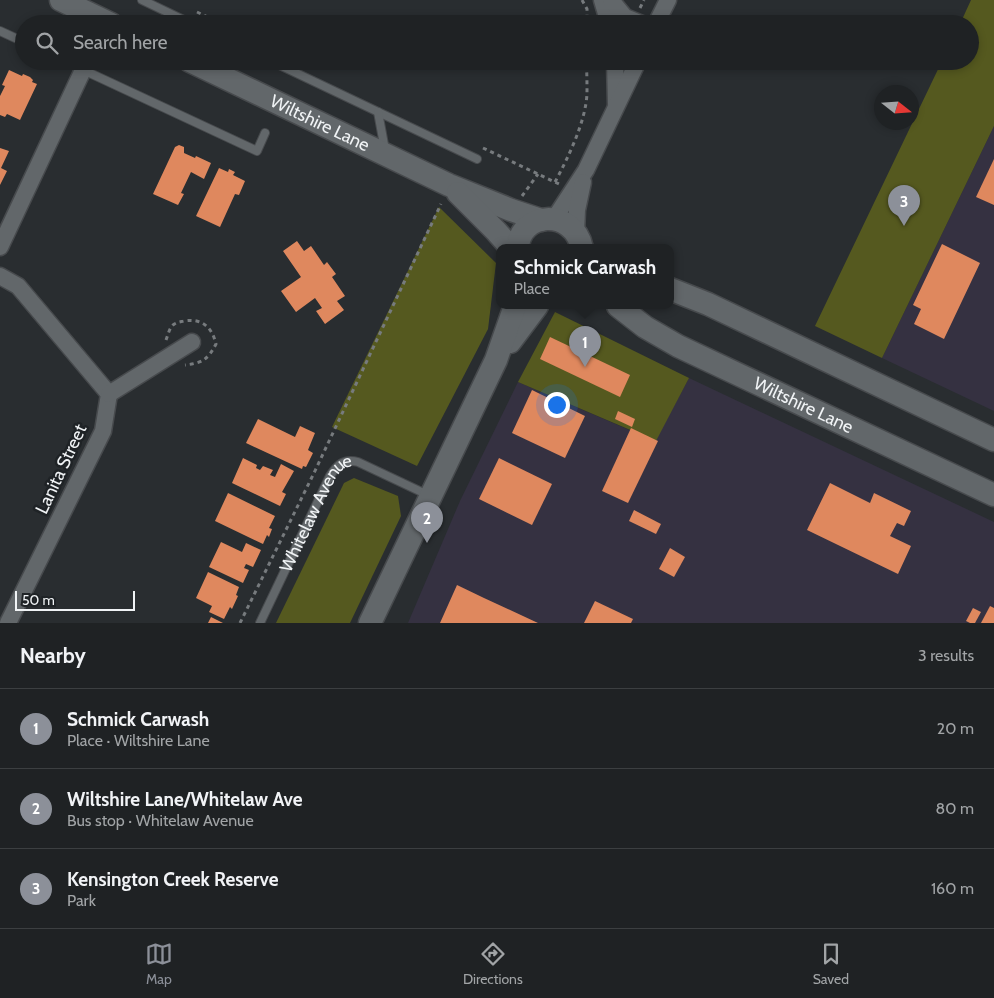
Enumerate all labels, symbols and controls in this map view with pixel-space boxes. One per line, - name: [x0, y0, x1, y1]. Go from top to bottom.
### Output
- search box: [15, 15, 979, 70]
- icon: search: [33, 29, 61, 57]
- text: Search here: [73, 31, 167, 54]
- north arrow: [874, 85, 919, 130]
- street label: Wiltshire Lane: [267, 90, 373, 156]
- pin: 3: [888, 185, 920, 226]
- popup: [496, 244, 674, 309]
- text: Schmick Carwash: [514, 256, 656, 279]
- text: Place: [514, 279, 550, 298]
- pin: 1: [569, 326, 601, 367]
- street label: Wiltshire Lane: [750, 372, 857, 438]
- your location: [544, 392, 570, 418]
- street label: Lanita Street: [31, 421, 91, 517]
- street label: Whitelaw Avenue: [275, 450, 354, 576]
- pin: 2: [411, 502, 443, 543]
- scale bar: [15, 588, 135, 611]
- text: 50 m: [22, 591, 55, 609]
- text: Nearby: [20, 643, 86, 668]
- text: 3 results: [918, 646, 974, 665]
- text: Schmick Carwash: [67, 708, 209, 731]
- text: 1: [33, 719, 39, 738]
- text: 20 m: [937, 719, 974, 738]
- text: Place · Wiltshire Lane: [67, 731, 210, 750]
- text: Wiltshire Lane/Whitelaw Ave: [67, 788, 303, 811]
- text: 2: [32, 799, 40, 818]
- text: 80 m: [936, 799, 974, 818]
- text: Bus stop · Whitelaw Avenue: [67, 811, 254, 830]
- text: Kensington Creek Reserve: [67, 868, 278, 891]
- text: 3: [32, 879, 40, 898]
- text: 160 m: [931, 879, 974, 898]
- text: Park: [67, 891, 96, 910]
- tab: Map: [145, 940, 173, 988]
- tab: Directions: [463, 940, 523, 988]
- tab: Saved: [813, 940, 849, 988]

